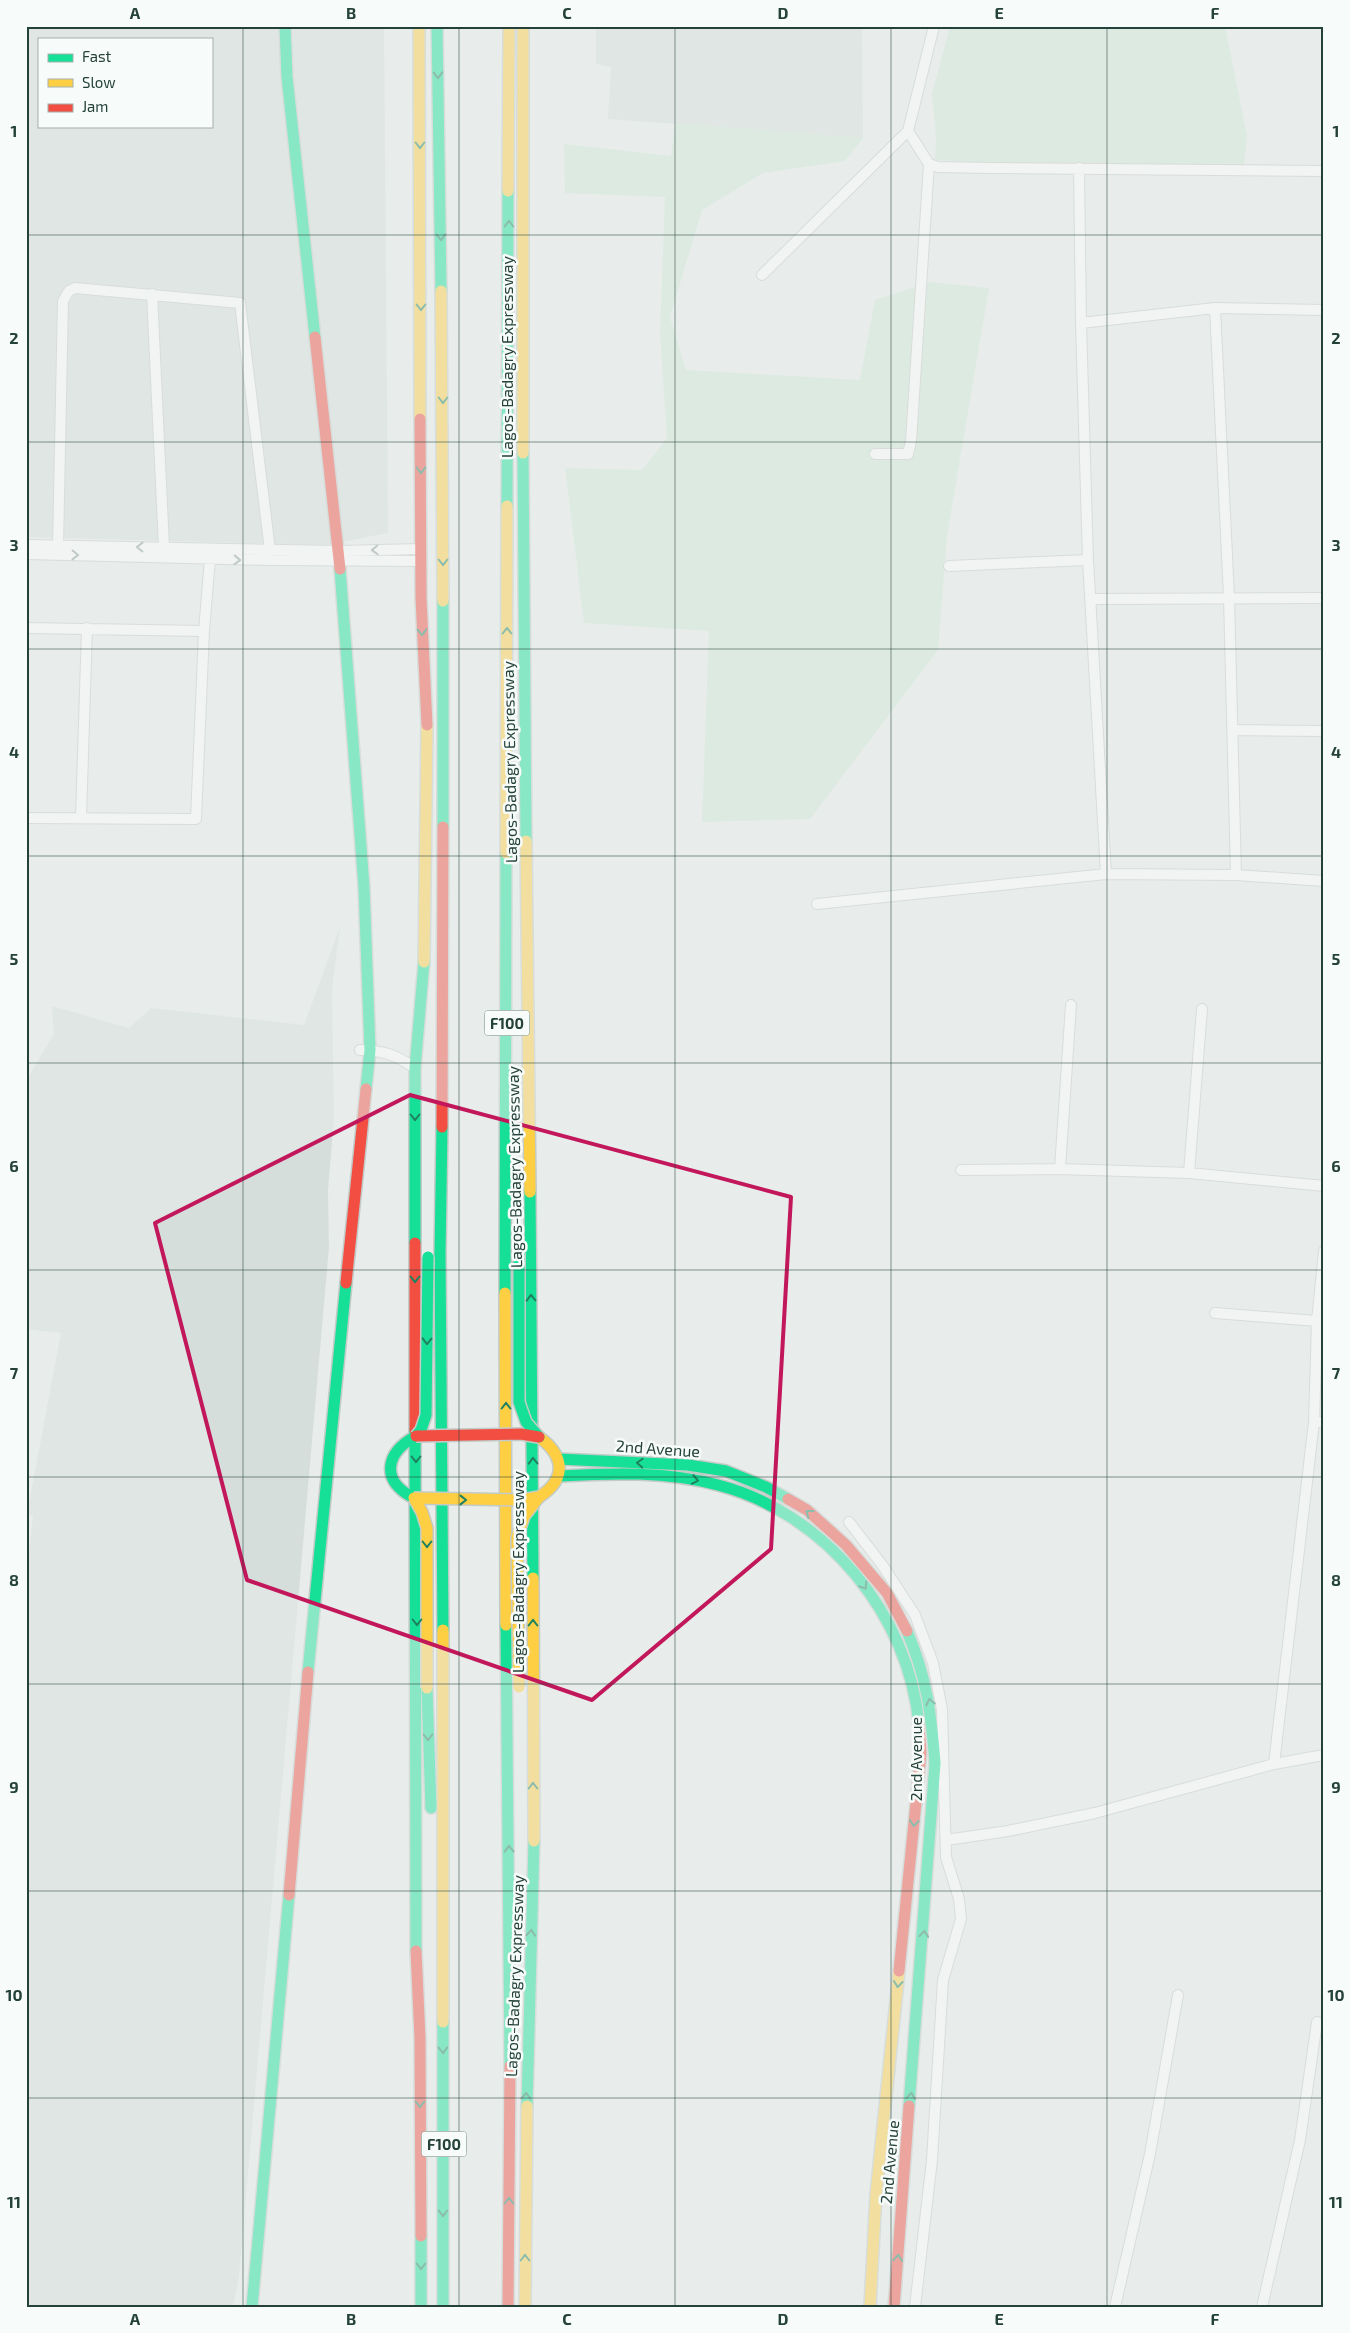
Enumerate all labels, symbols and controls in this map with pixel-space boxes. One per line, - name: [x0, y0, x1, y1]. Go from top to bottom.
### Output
- text: A: [130, 3, 141, 22]
- text: B: [346, 3, 356, 22]
- text: C: [562, 3, 572, 22]
- text: D: [778, 3, 789, 22]
- text: E: [994, 3, 1004, 22]
- text: F: [1211, 3, 1220, 22]
- legend: [38, 38, 212, 128]
- text: Fast: [82, 47, 112, 65]
- one-way arrow: [432, 71, 443, 79]
- text: Slow: [82, 73, 116, 91]
- text: Jam: [82, 97, 108, 115]
- text: 1: [11, 121, 17, 140]
- text: 1: [1333, 121, 1339, 140]
- one-way arrow: [415, 142, 425, 149]
- one-way arrow: [503, 220, 514, 228]
- one-way arrow: [435, 234, 446, 242]
- street label: Lagos-Badagry Expressway: [497, 255, 516, 458]
- one-way arrow: [416, 304, 426, 312]
- text: 2: [9, 328, 19, 347]
- text: 2: [1331, 328, 1341, 347]
- one-way arrow: [438, 396, 448, 404]
- one-way arrow: [416, 466, 426, 474]
- text: 3: [9, 535, 19, 554]
- text: 3: [1331, 535, 1341, 554]
- one-way arrow: [136, 542, 144, 552]
- one-way arrow: [371, 544, 379, 555]
- one-way arrow: [72, 550, 79, 560]
- one-way arrow: [234, 554, 242, 565]
- one-way arrow: [438, 559, 448, 567]
- one-way arrow: [502, 627, 512, 635]
- one-way arrow: [416, 629, 427, 637]
- street label: Lagos-Badagry Expressway: [498, 660, 520, 863]
- text: 4: [9, 742, 19, 761]
- text: 4: [1331, 742, 1341, 761]
- text: 5: [10, 949, 19, 968]
- text: 5: [1332, 949, 1341, 968]
- road number: F100: [484, 1010, 530, 1036]
- street label: Lagos-Badagry Expressway: [503, 1065, 525, 1268]
- one-way arrow: [410, 1114, 420, 1121]
- text: 6: [9, 1156, 19, 1175]
- text: 6: [1331, 1156, 1341, 1175]
- one-way arrow: [410, 1276, 420, 1284]
- one-way arrow: [526, 1294, 536, 1302]
- one-way arrow: [422, 1338, 432, 1345]
- text: 7: [10, 1363, 19, 1382]
- text: 7: [1332, 1363, 1341, 1382]
- one-way arrow: [501, 1402, 511, 1410]
- street label: 2nd Avenue: [615, 1436, 701, 1460]
- one-way arrow: [411, 1456, 421, 1464]
- one-way arrow: [528, 1457, 538, 1464]
- one-way arrow: [636, 1457, 644, 1468]
- street label: Lagos-Badagry Expressway: [508, 1470, 527, 1673]
- one-way arrow: [690, 1474, 699, 1484]
- one-way arrow: [460, 1495, 467, 1505]
- one-way arrow: [806, 1510, 815, 1519]
- one-way arrow: [422, 1540, 432, 1548]
- text: 8: [9, 1570, 19, 1589]
- text: 8: [1331, 1570, 1341, 1589]
- one-way arrow: [858, 1580, 868, 1589]
- one-way arrow: [412, 1618, 422, 1626]
- one-way arrow: [528, 1619, 538, 1627]
- one-way arrow: [925, 1698, 936, 1707]
- street label: 2nd Avenue: [906, 1717, 925, 1801]
- one-way arrow: [423, 1733, 434, 1741]
- text: 9: [9, 1777, 19, 1796]
- text: 9: [1331, 1777, 1341, 1796]
- one-way arrow: [528, 1782, 538, 1790]
- one-way arrow: [909, 1819, 920, 1827]
- one-way arrow: [504, 1845, 514, 1852]
- street label: Lagos-Badagry Expressway: [501, 1874, 527, 2077]
- one-way arrow: [526, 1929, 537, 1937]
- one-way arrow: [918, 1930, 929, 1938]
- one-way arrow: [893, 1981, 904, 1989]
- text: 10: [5, 1985, 23, 2004]
- text: 10: [1327, 1985, 1345, 2004]
- one-way arrow: [438, 2046, 448, 2054]
- one-way arrow: [521, 2091, 531, 2099]
- one-way arrow: [905, 2092, 916, 2100]
- one-way arrow: [415, 2100, 425, 2108]
- street label: 2nd Avenue: [876, 2119, 902, 2205]
- road number: F100: [422, 2132, 466, 2156]
- text: 11: [7, 2192, 21, 2211]
- text: 11: [1329, 2192, 1343, 2211]
- one-way arrow: [504, 2197, 514, 2204]
- one-way arrow: [438, 2209, 448, 2217]
- one-way arrow: [520, 2254, 530, 2262]
- one-way arrow: [892, 2254, 903, 2262]
- one-way arrow: [416, 2263, 426, 2271]
- text: A: [130, 2309, 141, 2328]
- text: B: [346, 2309, 356, 2328]
- text: C: [562, 2309, 572, 2328]
- text: D: [778, 2309, 789, 2328]
- text: E: [994, 2309, 1004, 2328]
- text: F: [1211, 2309, 1220, 2328]

